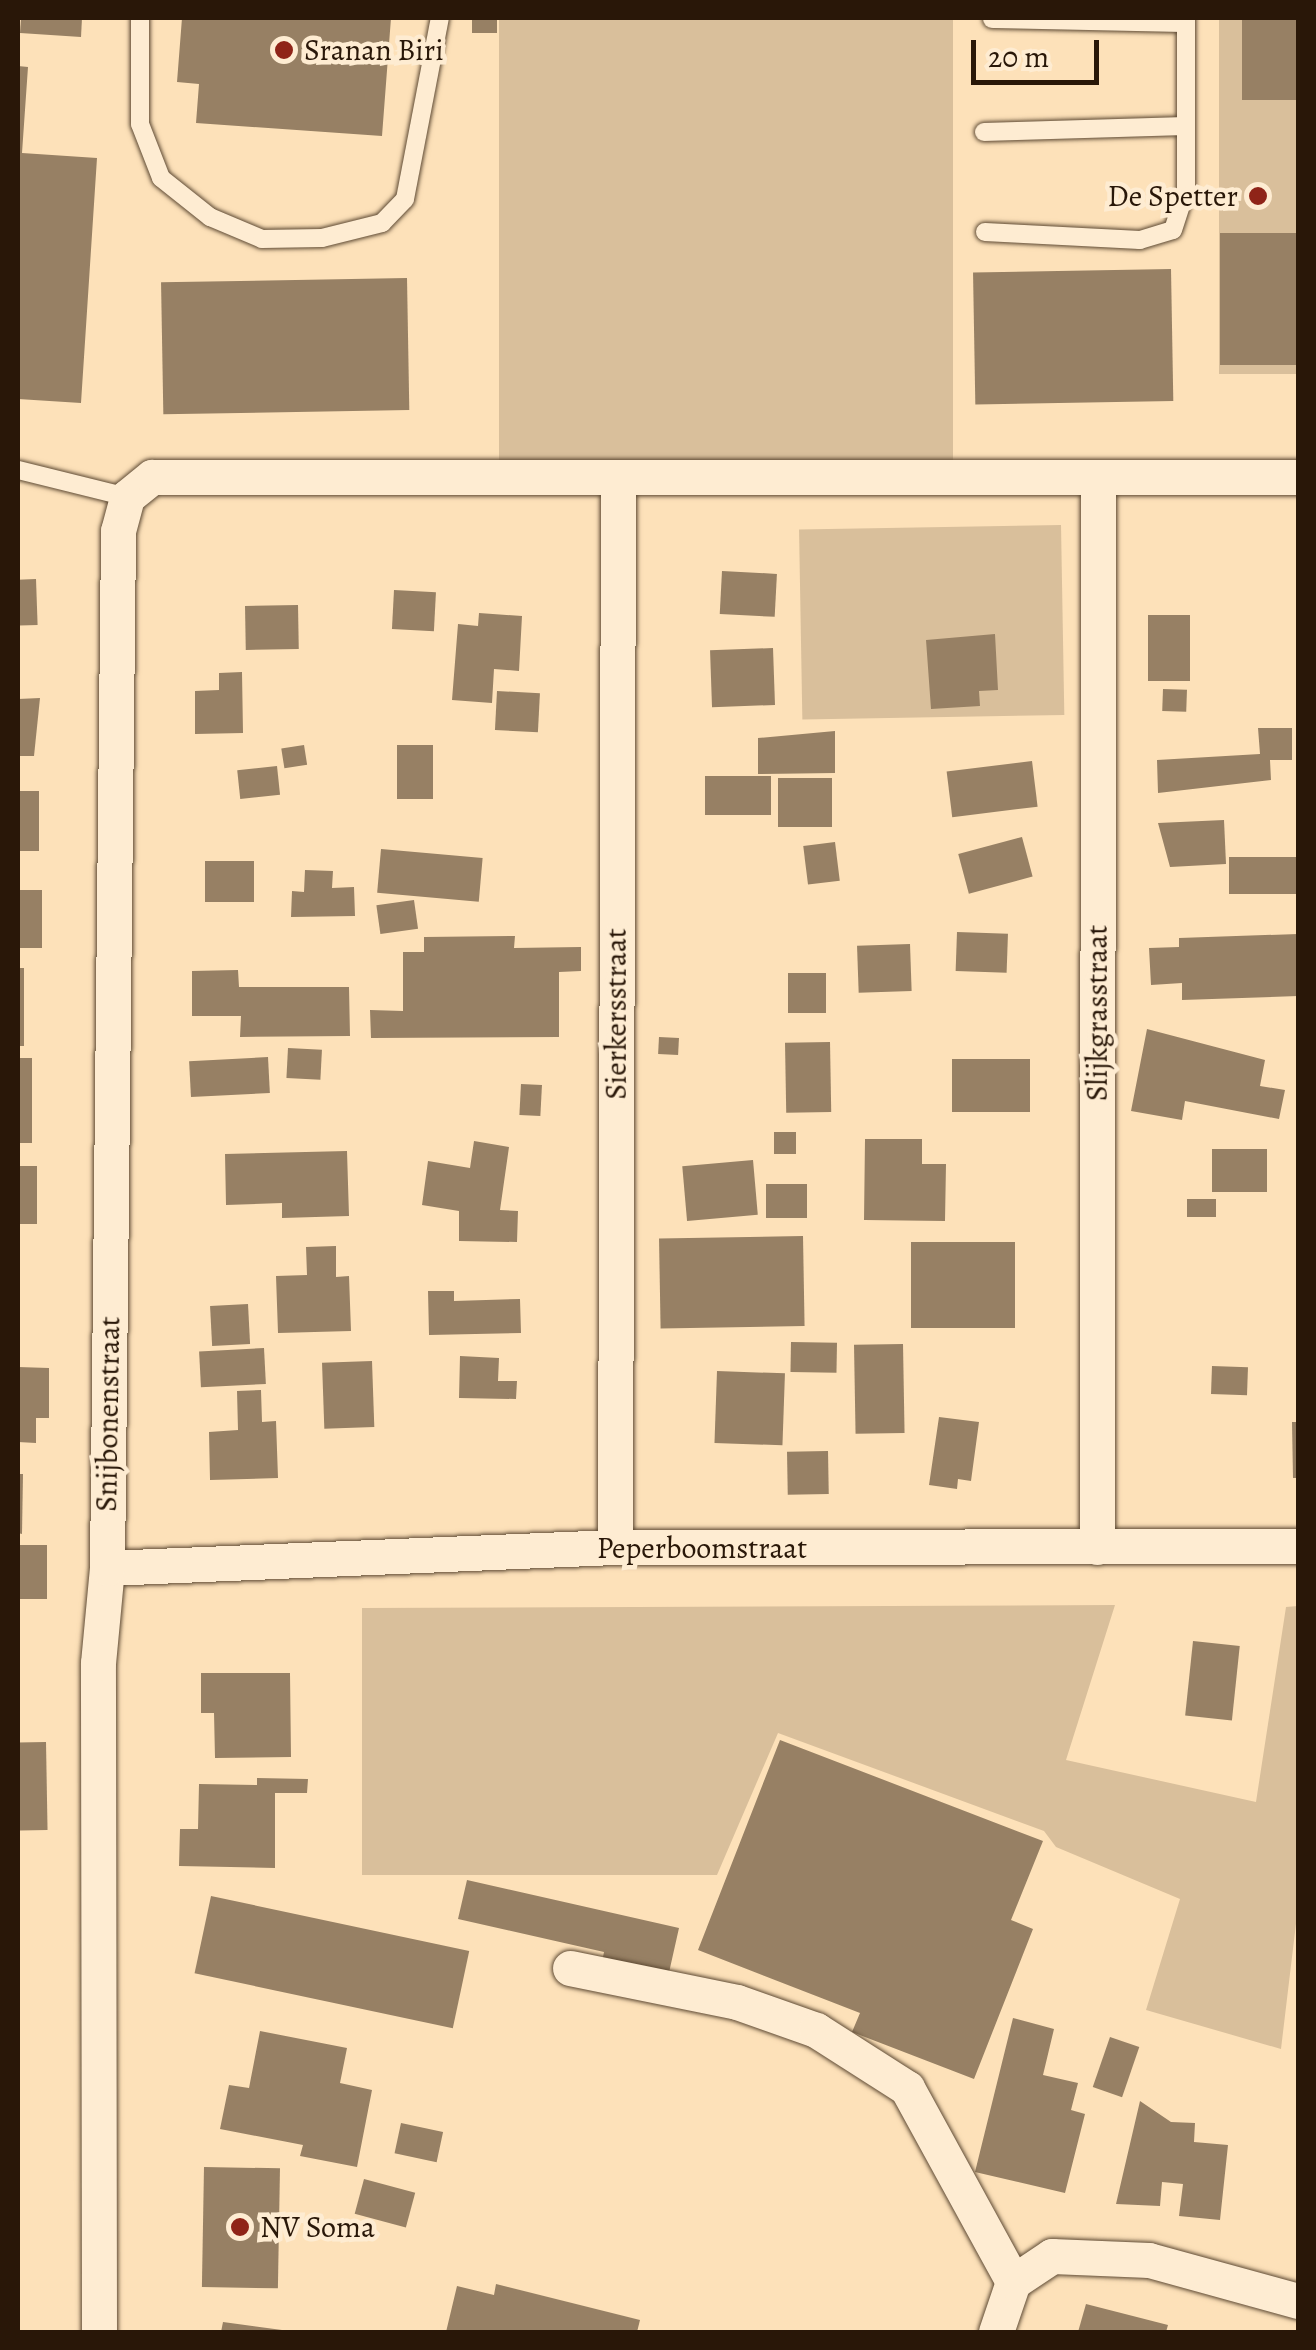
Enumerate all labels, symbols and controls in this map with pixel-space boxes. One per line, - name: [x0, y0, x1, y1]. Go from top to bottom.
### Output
- scale bar: [976, 20, 1104, 82]
- place label: Sranan Biri: [304, 32, 444, 68]
- text: 20 m: [988, 37, 1049, 77]
- marker: Sranan Biri: [273, 39, 295, 61]
- place label: De Spetter: [1108, 178, 1238, 214]
- marker: De Spetter: [1247, 185, 1269, 207]
- street label: Slijkgrasstraat: [1079, 925, 1115, 1101]
- street label: Sierkersstraat: [598, 928, 634, 1100]
- street label: Snijbonenstraat: [88, 1316, 128, 1512]
- street label: Peperboomstraat: [597, 1530, 807, 1566]
- place label: NV Soma: [260, 2209, 375, 2245]
- marker: NV Soma: [229, 2216, 251, 2238]

